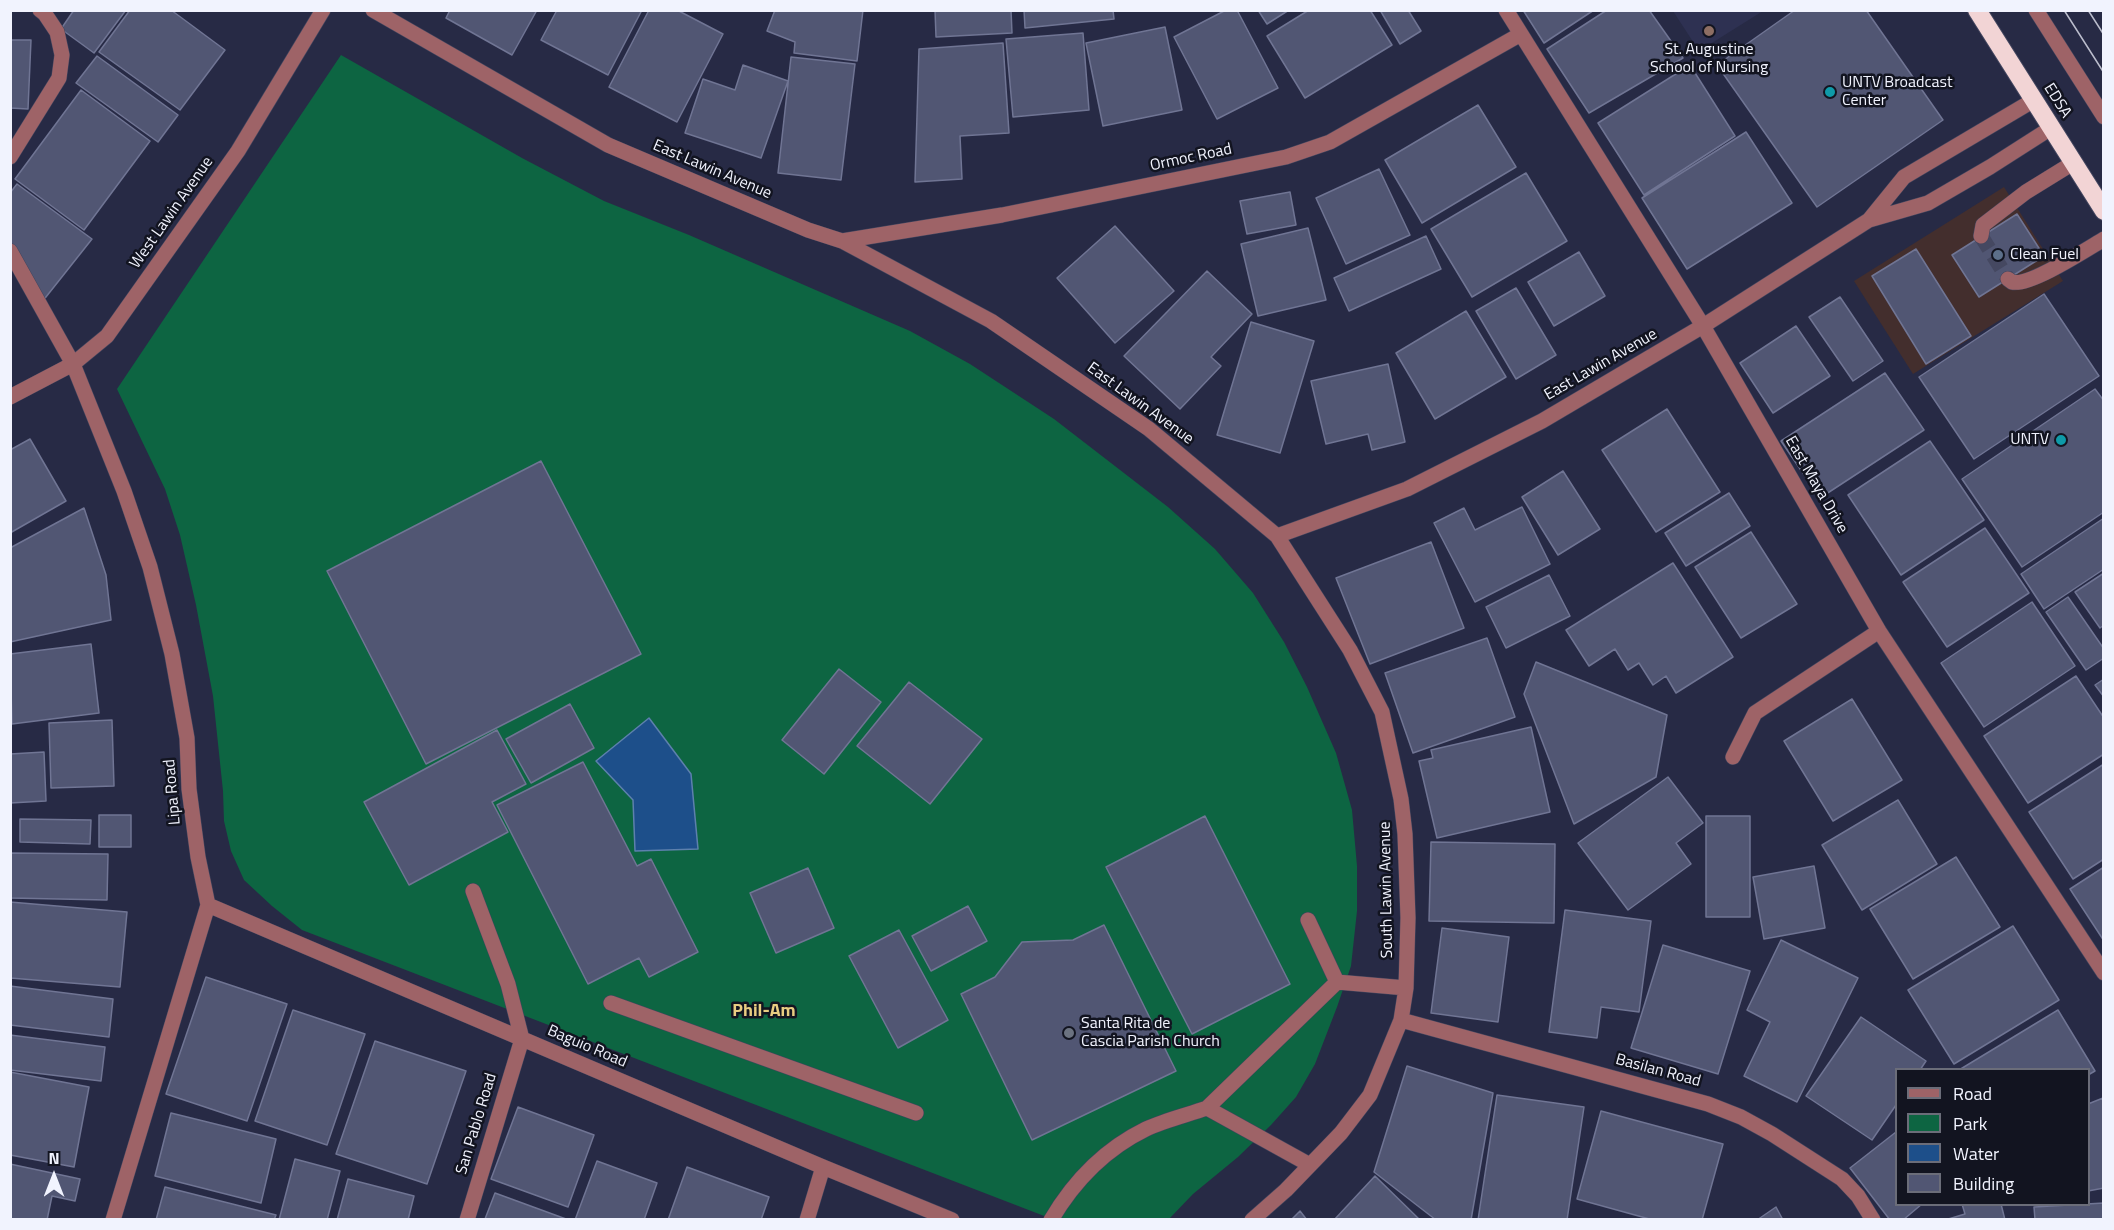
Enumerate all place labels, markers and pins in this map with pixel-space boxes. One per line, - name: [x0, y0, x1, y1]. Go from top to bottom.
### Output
- marker: St. Augustine School of Nursing: [1702, 24, 1716, 38]
- place label: St. Augustine School of Nursing: [1650, 40, 1768, 78]
- place label: UNTV Broadcast Center: [1842, 73, 1953, 111]
- marker: UNTV Broadcast Center: [1823, 85, 1837, 99]
- place label: Clean Fuel: [2010, 245, 2079, 265]
- marker: Clean Fuel: [1991, 248, 2005, 262]
- place label: UNTV: [2010, 430, 2049, 450]
- marker: UNTV: [2054, 433, 2068, 447]
- place label: Santa Rita de Cascia Parish Church: [1081, 1014, 1220, 1052]
- marker: Santa Rita de Cascia Parish Church: [1062, 1026, 1076, 1040]

